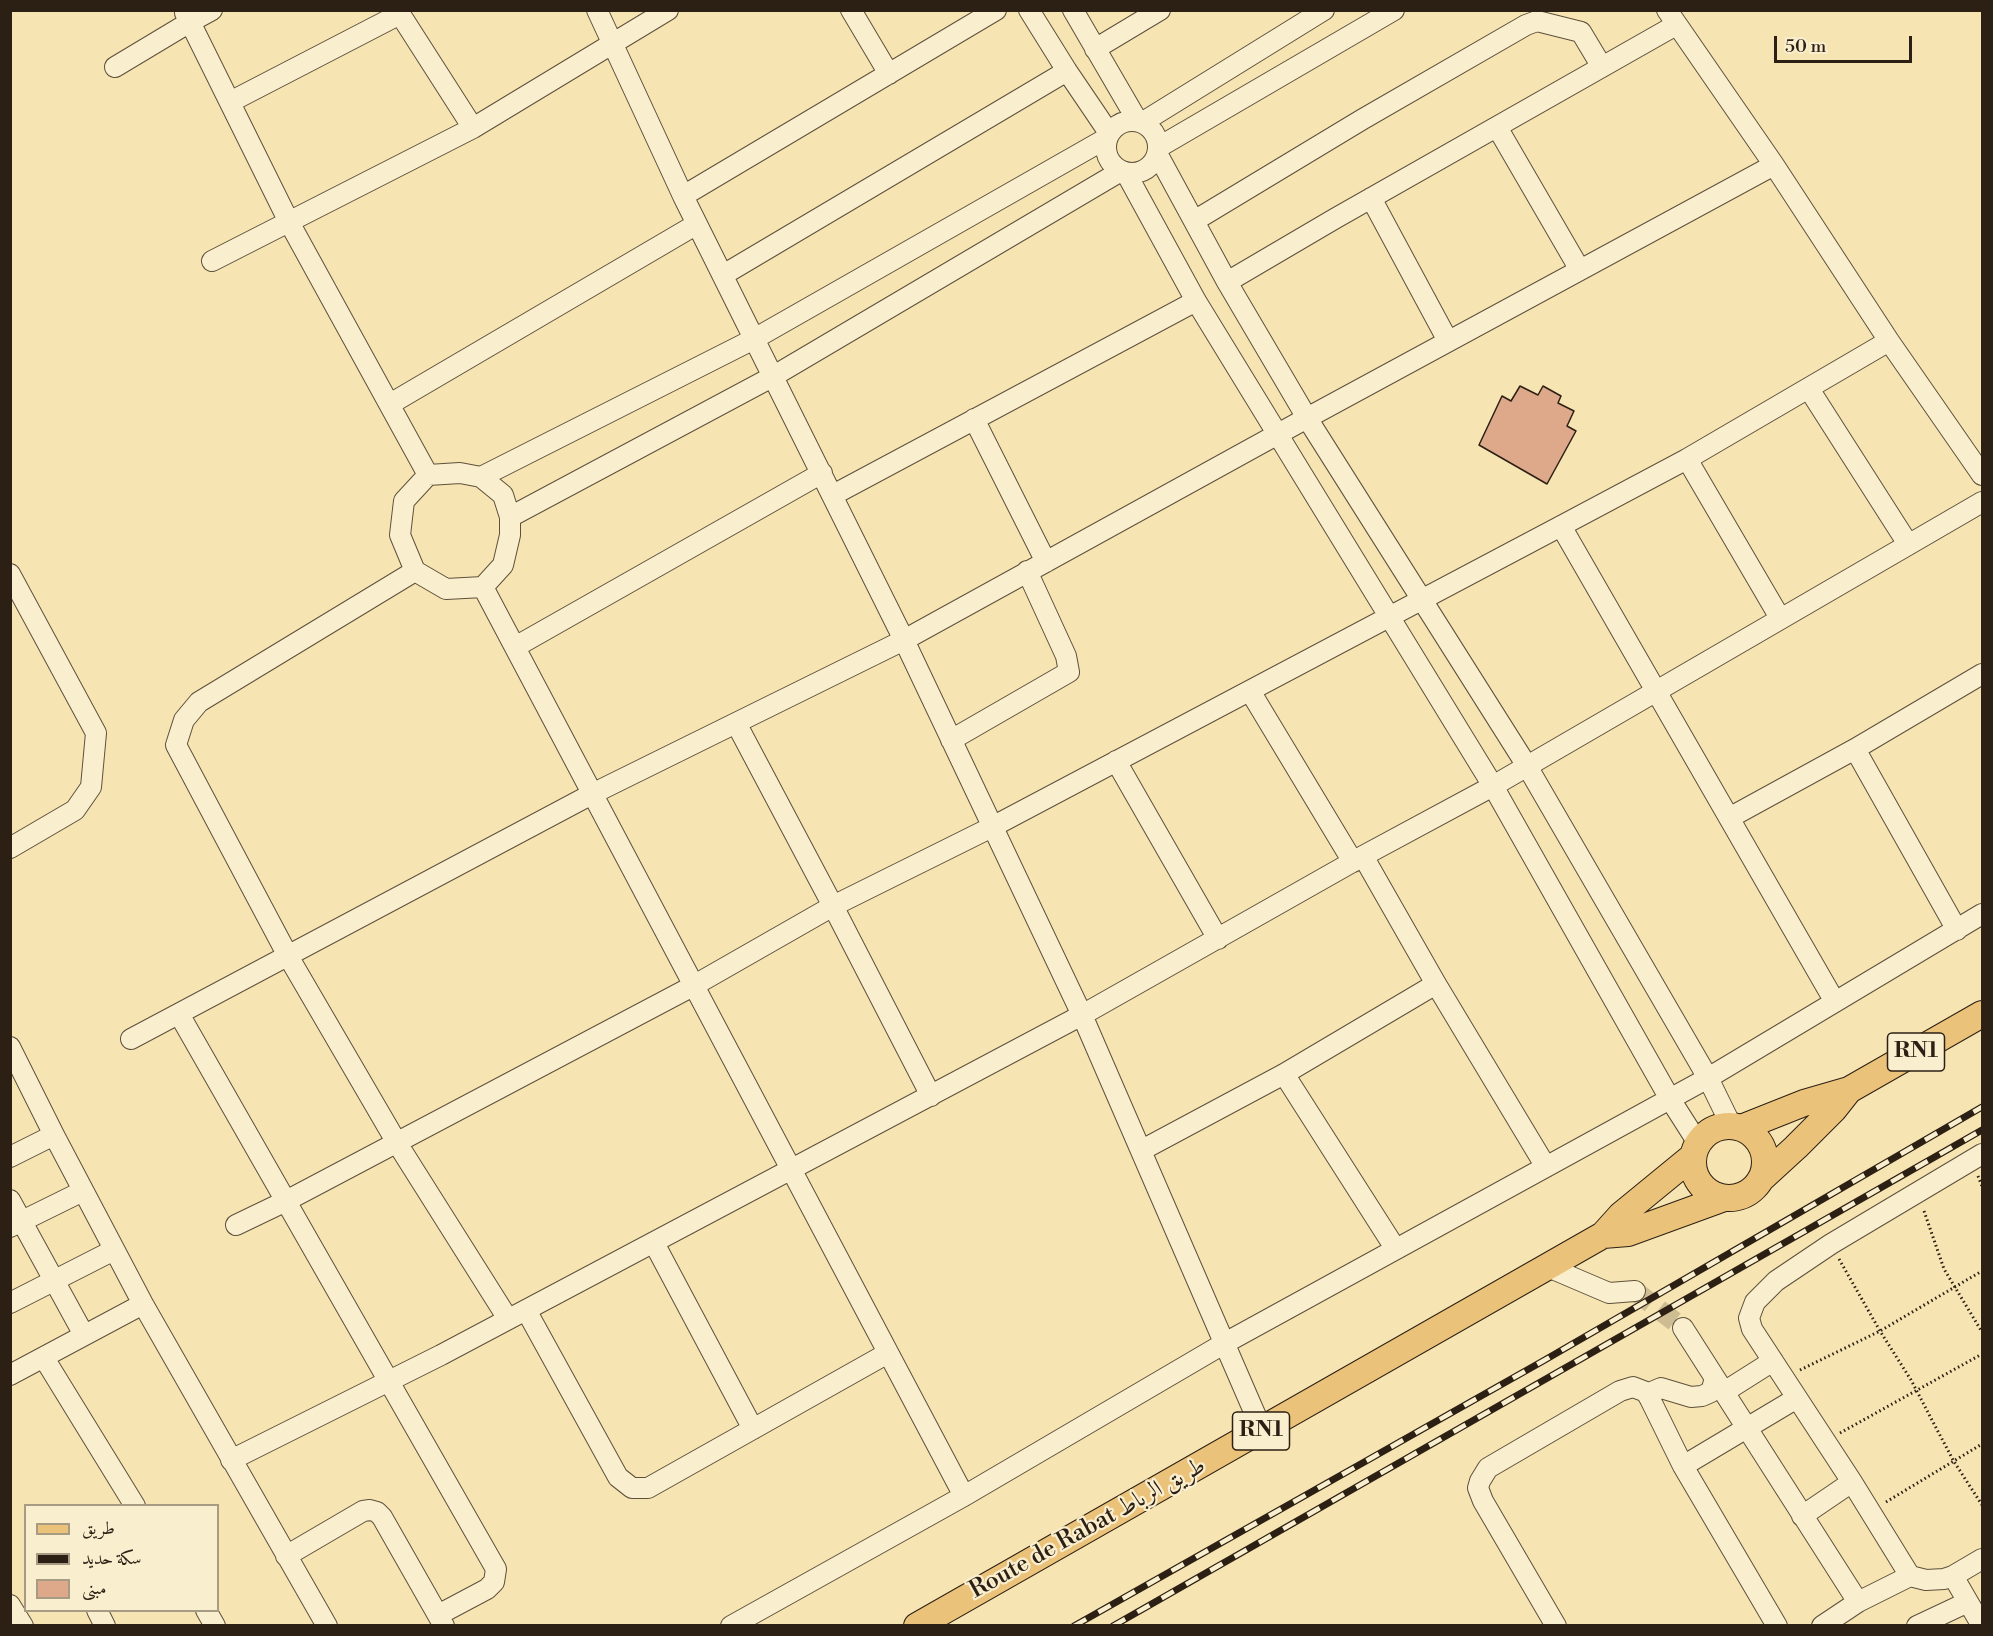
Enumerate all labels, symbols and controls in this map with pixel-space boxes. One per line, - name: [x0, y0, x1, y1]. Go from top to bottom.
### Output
- scale bar: [1777, 24, 1915, 62]
- text: 50 m: [1785, 35, 1826, 58]
- road number: RN1: [1888, 1033, 1944, 1071]
- road number: RN1: [1232, 1412, 1290, 1450]
- street label: Route de Rabat طريق الرباط: [965, 1452, 1211, 1606]
- legend: [24, 1504, 219, 1612]
- text: طريق: [82, 1517, 115, 1540]
- text: سكة حديد: [82, 1547, 141, 1570]
- text: مبنى: [82, 1577, 107, 1600]

